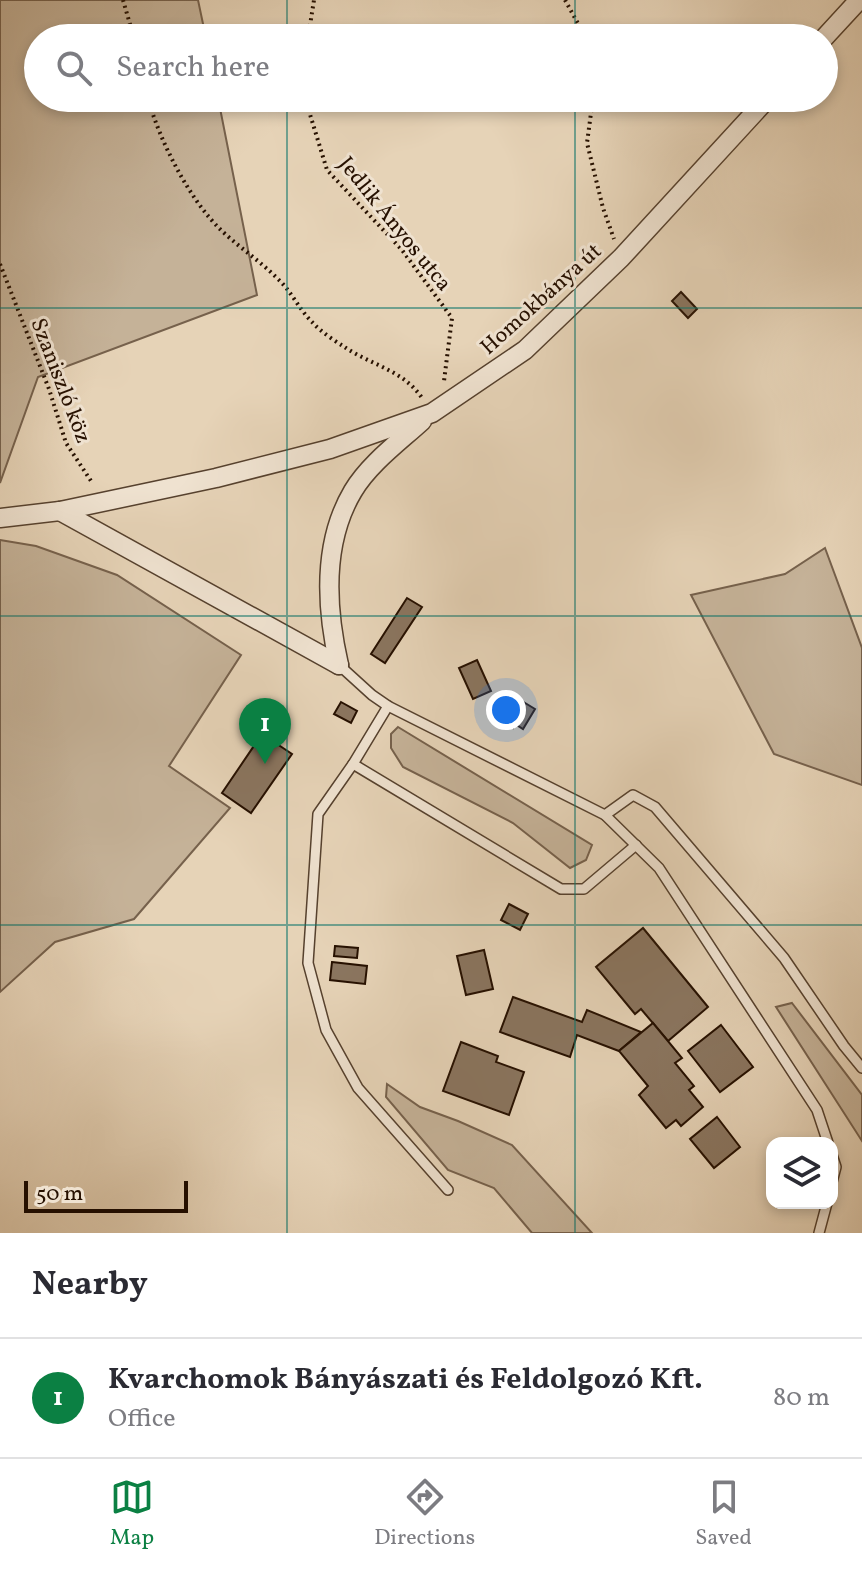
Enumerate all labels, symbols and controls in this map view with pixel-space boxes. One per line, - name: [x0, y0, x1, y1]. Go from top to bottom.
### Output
- search box: [24, 24, 838, 112]
- icon: search: [52, 46, 96, 90]
- text: Search here: [116, 47, 270, 89]
- street label: Jedlik Ányos utca: [330, 151, 458, 299]
- street label: Homokbánya út: [474, 237, 609, 363]
- street label: Szaniszló köz: [22, 314, 98, 448]
- your location: [486, 690, 526, 730]
- pin: 1: [239, 698, 291, 764]
- map controls: [766, 1137, 838, 1209]
- button: layers: [766, 1137, 838, 1209]
- scale bar: [24, 1177, 188, 1213]
- text: 50 m: [36, 1179, 83, 1210]
- text: Nearby: [32, 1262, 148, 1309]
- text: Kvarchomok Bányászati és Feldolgozó Kft.: [108, 1359, 703, 1401]
- text: 1: [53, 1380, 63, 1416]
- text: 80 m: [773, 1380, 830, 1416]
- text: Office: [108, 1401, 176, 1437]
- tab: Map: [110, 1475, 154, 1554]
- tab: Directions: [374, 1475, 475, 1554]
- tab: Saved: [695, 1475, 752, 1554]

